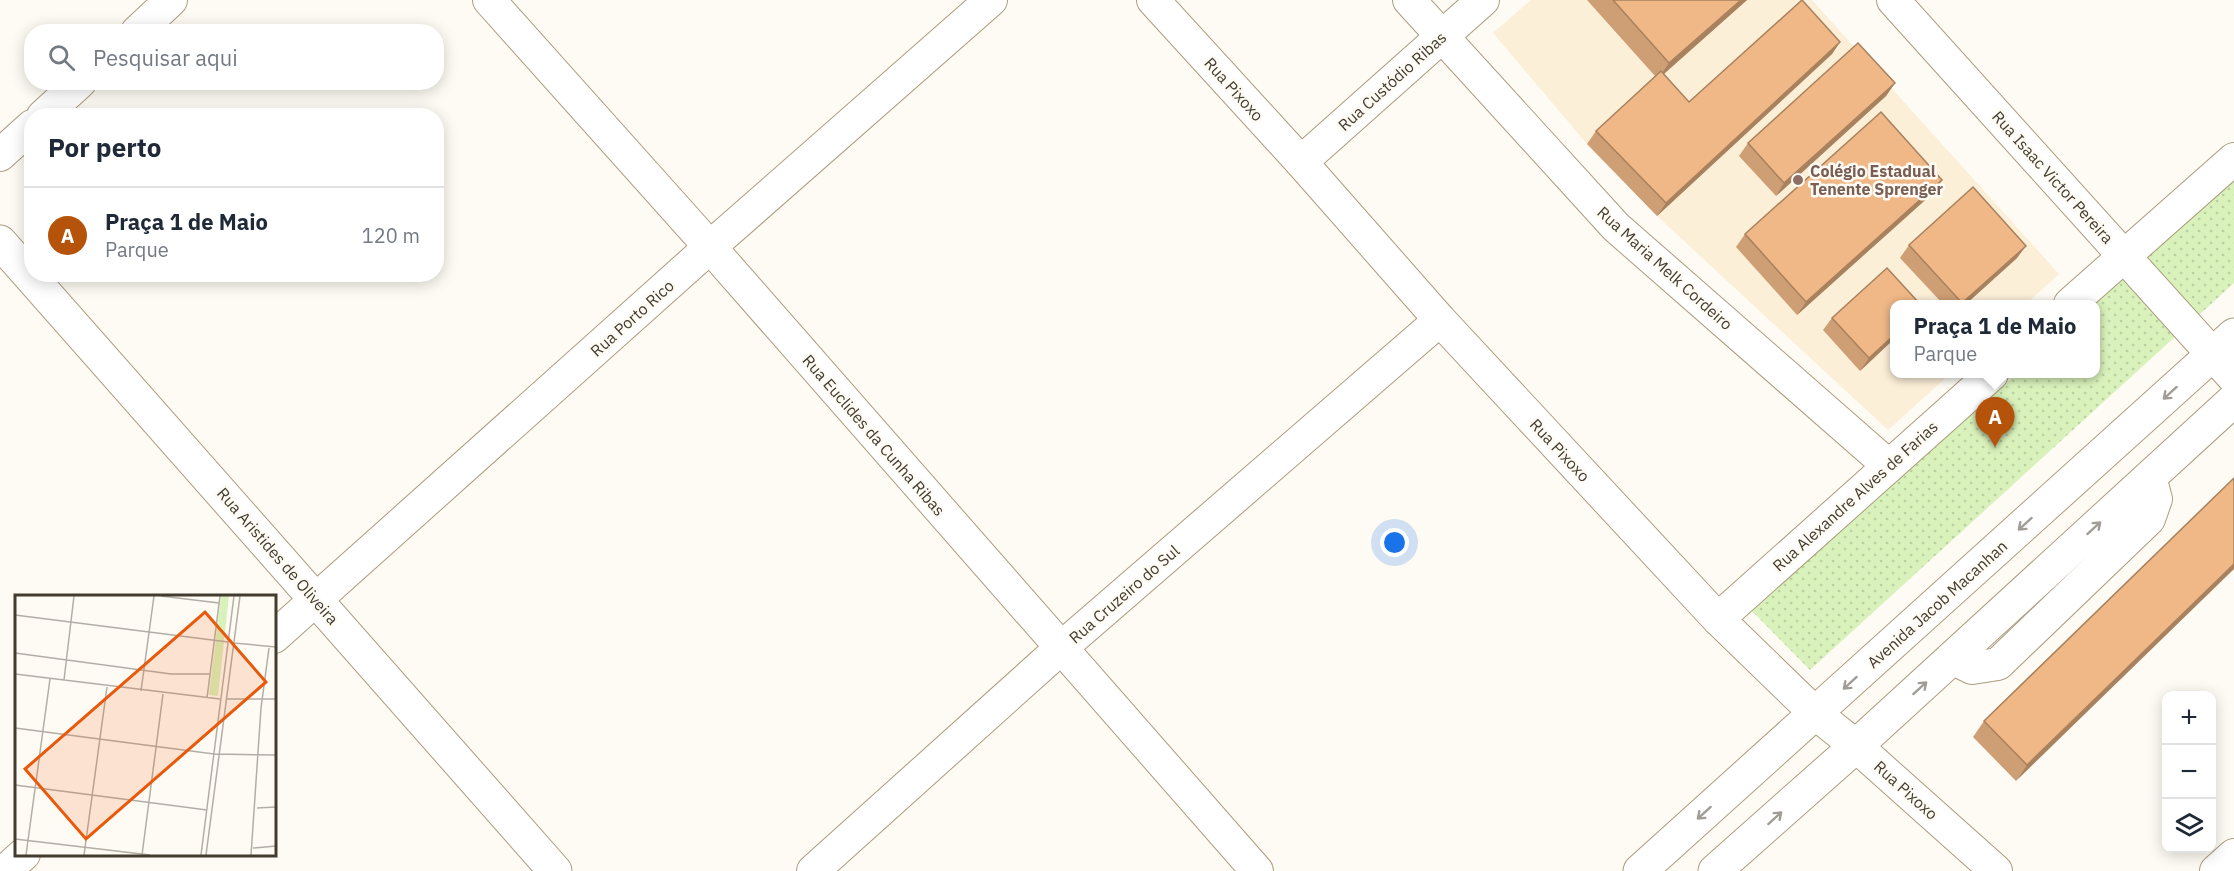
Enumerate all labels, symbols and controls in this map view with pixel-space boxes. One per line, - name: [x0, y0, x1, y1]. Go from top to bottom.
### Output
- search box: [24, 24, 444, 90]
- street label: Rua Custódio Ribas: [1334, 27, 1450, 135]
- icon: search: [45, 41, 78, 74]
- text: Pesquisar aqui: [93, 43, 238, 72]
- street label: Rua Pixoxo: [1200, 53, 1268, 125]
- street label: Rua Isaac Victor Pereira: [1988, 106, 2118, 248]
- text: Por perto: [48, 130, 161, 164]
- place label: Colégio Estadual Tenente Sprenger: [1810, 161, 1944, 199]
- marker: Colégio Estadual Tenente Sprenger: [1791, 173, 1805, 187]
- street label: Rua Maria Melk Cordeiro: [1593, 202, 1737, 334]
- text: Praça 1 de Maio: [105, 207, 268, 236]
- text: A: [61, 222, 74, 249]
- text: 120 m: [362, 222, 420, 249]
- text: Parque: [105, 236, 169, 263]
- street label: Rua Porto Rico: [586, 275, 678, 361]
- popup: [1890, 300, 2100, 378]
- text: Praça 1 de Maio: [1914, 311, 2076, 340]
- text: Parque: [1914, 340, 1977, 367]
- street label: Rua Euclides da Cunha Ribas: [799, 350, 949, 520]
- one-way arrow: [2163, 386, 2178, 400]
- pin: A: [1976, 398, 2014, 447]
- street label: Rua Pixoxo: [1526, 414, 1594, 486]
- street label: Rua Alexandre Alves de Farias: [1768, 416, 1942, 576]
- street label: Rua Aristides de Oliveira: [213, 483, 343, 629]
- one-way arrow: [2018, 517, 2033, 531]
- one-way arrow: [2087, 521, 2102, 535]
- your location: [1380, 528, 1409, 557]
- street label: Avenida Jacob Macanhan: [1863, 536, 2011, 672]
- street label: Rua Cruzeiro do Sul: [1065, 541, 1183, 647]
- inset map: [15, 595, 276, 856]
- one-way arrow: [1842, 676, 1857, 690]
- one-way arrow: [1912, 681, 1927, 695]
- map controls: [2162, 691, 2216, 853]
- button: +: [2162, 691, 2216, 745]
- button: −: [2162, 745, 2216, 799]
- street label: Rua Pixoxo: [1870, 756, 1942, 824]
- button: layers: [2162, 799, 2216, 853]
- one-way arrow: [1697, 806, 1712, 820]
- one-way arrow: [1767, 811, 1782, 825]

